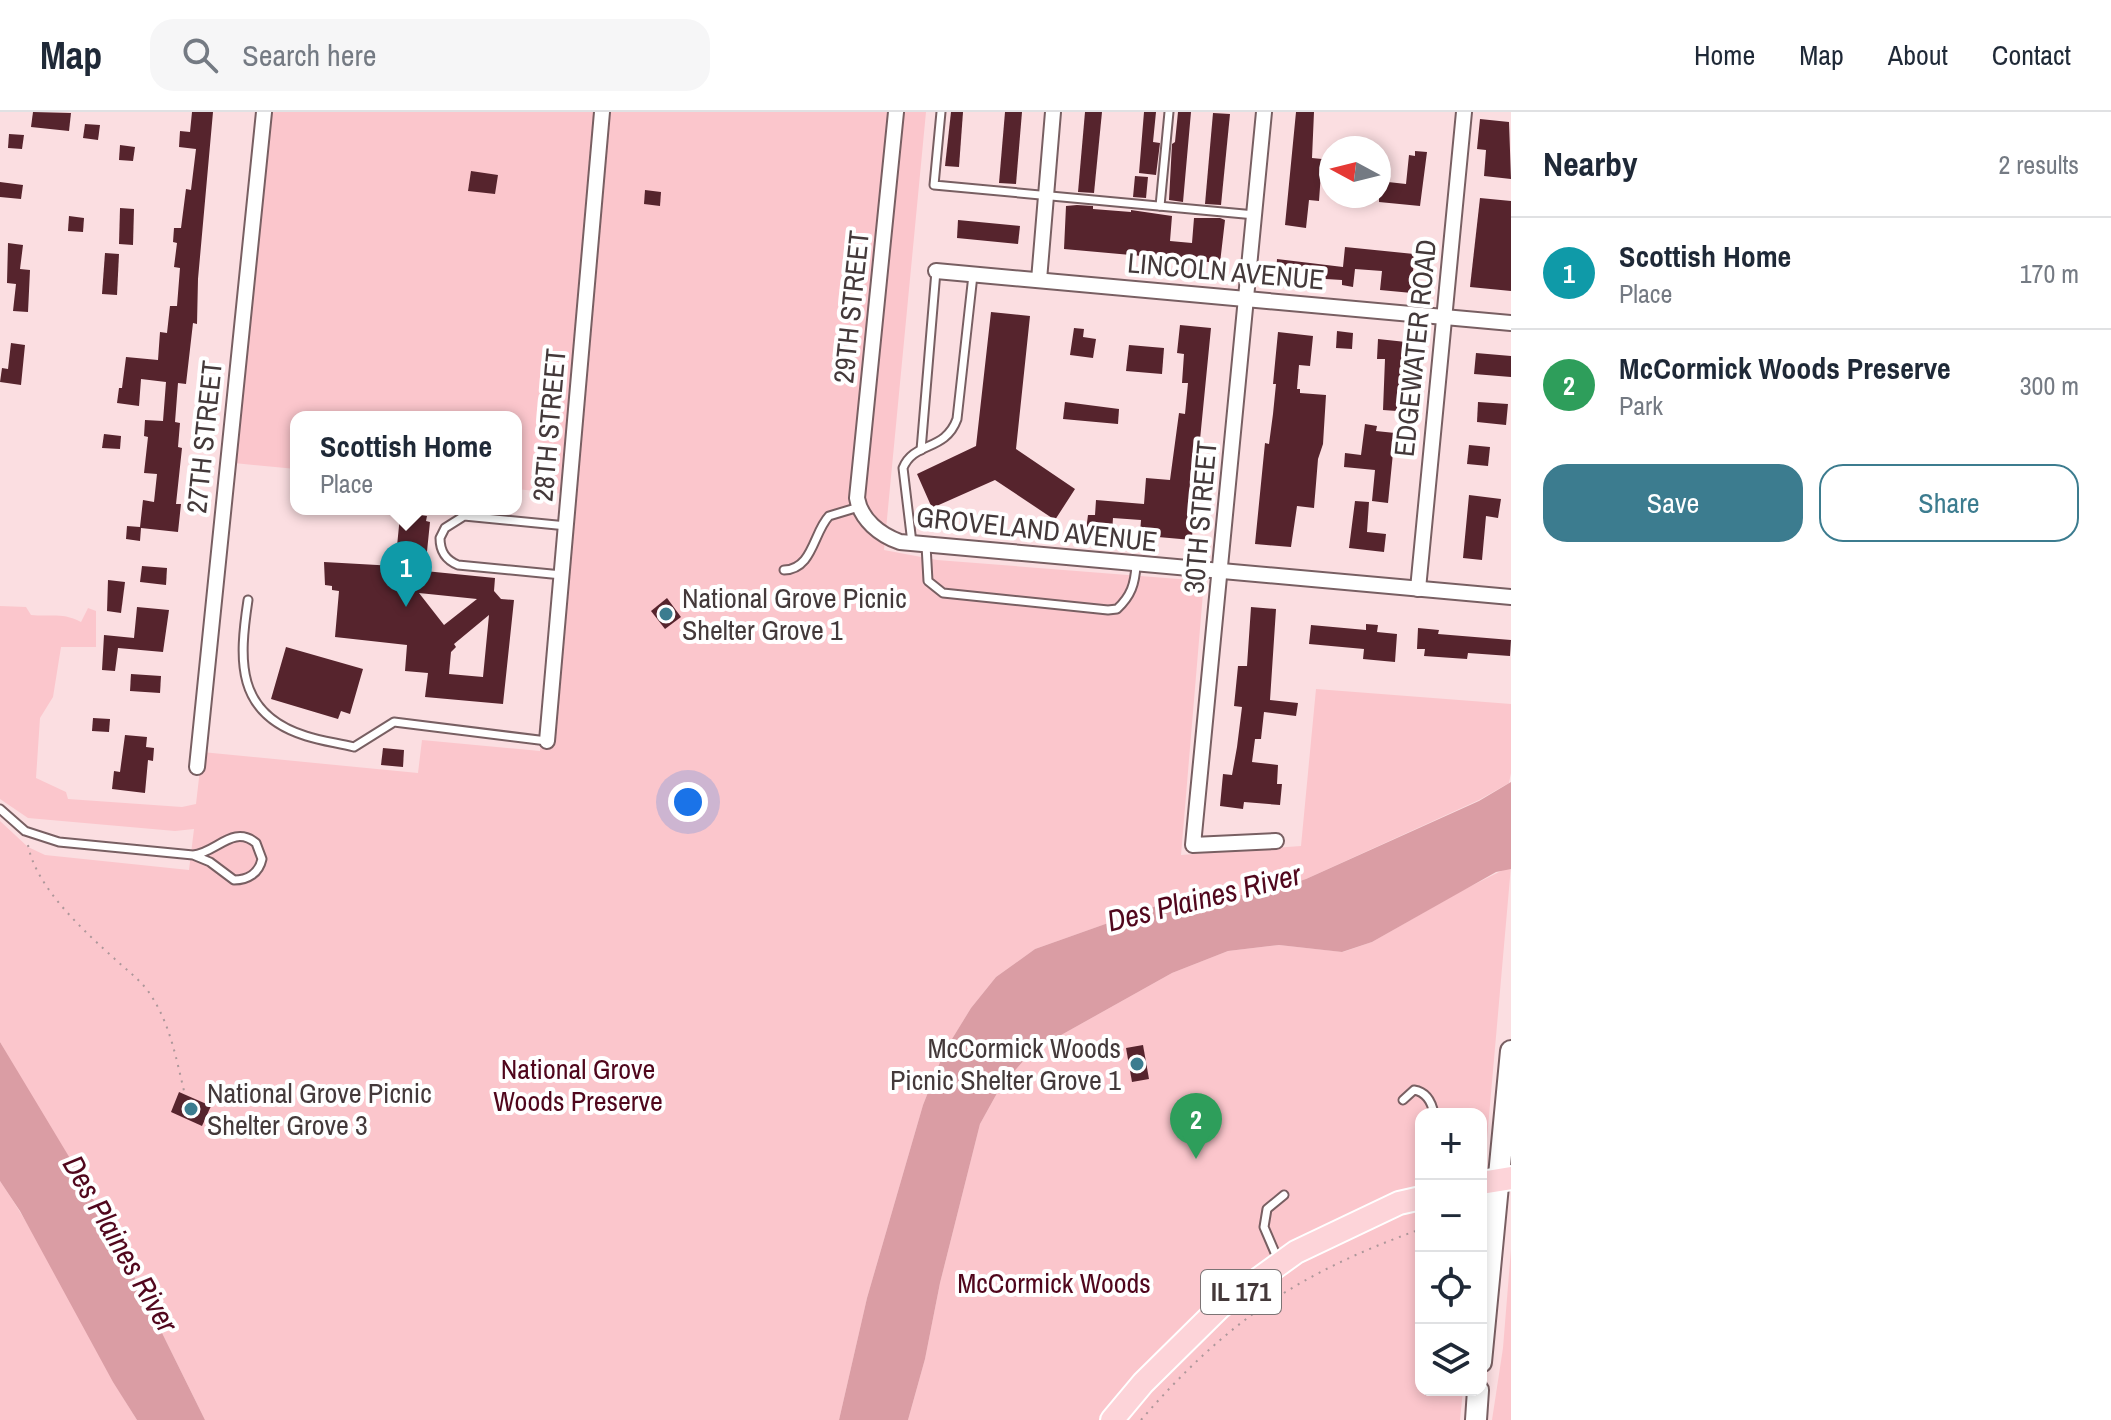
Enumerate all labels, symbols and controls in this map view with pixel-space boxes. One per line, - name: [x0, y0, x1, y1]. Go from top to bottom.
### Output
- search box: [150, 19, 710, 91]
- text: Map: [40, 30, 102, 81]
- icon: search: [178, 33, 222, 77]
- text: Search here: [242, 35, 376, 75]
- text: Home: [1694, 36, 1755, 74]
- text: Map: [1799, 36, 1844, 74]
- text: About: [1888, 36, 1948, 74]
- text: Contact: [1992, 36, 2071, 74]
- north arrow: [1319, 136, 1391, 208]
- text: Nearby: [1543, 141, 1638, 187]
- text: 2 results: [1998, 147, 2079, 182]
- street label: 29TH STREET: [824, 229, 878, 385]
- text: Scottish Home: [1619, 236, 1791, 276]
- street label: EDGEWATER ROAD: [1385, 238, 1445, 458]
- street label: LINCOLN AVENUE: [1126, 243, 1326, 299]
- text: 1: [1563, 256, 1575, 291]
- text: 170 m: [2020, 256, 2079, 291]
- text: Place: [1619, 276, 1672, 311]
- street label: 28TH STREET: [523, 347, 575, 503]
- text: McCormick Woods Preserve: [1619, 348, 1951, 388]
- street label: 27TH STREET: [177, 359, 231, 515]
- text: 2: [1563, 368, 1575, 403]
- text: 300 m: [2020, 368, 2079, 403]
- text: Park: [1619, 388, 1663, 423]
- popup: [290, 411, 522, 515]
- text: Scottish Home: [320, 426, 492, 466]
- street label: 30TH STREET: [1174, 439, 1226, 595]
- button: Save: [1543, 464, 1803, 542]
- button: Share: [1819, 464, 2079, 542]
- text: Place: [320, 466, 373, 501]
- street label: GROVELAND AVENUE: [915, 497, 1159, 561]
- pin: 1: [380, 541, 432, 607]
- place label: National Grove Picnic Shelter Grove 1: [682, 579, 907, 649]
- marker: National Grove Picnic Shelter Grove 1: [657, 605, 675, 623]
- your location: [668, 782, 708, 822]
- water label: Des Plaines River: [1103, 853, 1306, 940]
- place label: McCormick Woods Picnic Shelter Grove 1: [890, 1029, 1121, 1099]
- park label: National Grove Woods Preserve: [493, 1050, 663, 1120]
- marker: McCormick Woods Picnic Shelter Grove 1: [1128, 1055, 1146, 1073]
- place label: National Grove Picnic Shelter Grove 3: [207, 1074, 432, 1144]
- pin: 2: [1170, 1093, 1222, 1159]
- marker: National Grove Picnic Shelter Grove 3: [182, 1100, 200, 1118]
- map controls: [1415, 1108, 1487, 1396]
- button: +: [1415, 1108, 1487, 1180]
- water label: Des Plaines River: [54, 1148, 188, 1340]
- button: −: [1415, 1180, 1487, 1252]
- button: locate: [1415, 1252, 1487, 1324]
- park label: McCormick Woods: [957, 1264, 1151, 1302]
- road number: IL 171: [1201, 1270, 1281, 1314]
- button: layers: [1415, 1324, 1487, 1396]

